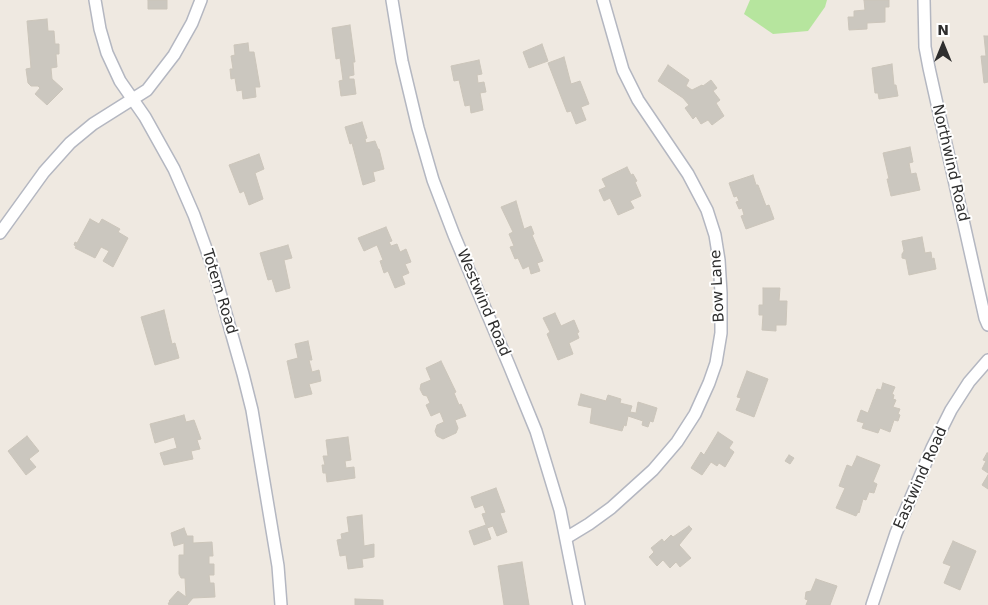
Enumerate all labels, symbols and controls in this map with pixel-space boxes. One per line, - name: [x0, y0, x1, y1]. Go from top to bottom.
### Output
- north arrow: [918, 20, 968, 70]
- text: N: [937, 22, 949, 38]
- street label: Northwind Road: [928, 103, 972, 223]
- street label: Totem Road: [198, 247, 240, 337]
- street label: Westwind Road: [452, 247, 514, 359]
- street label: Bow Lane: [707, 249, 729, 323]
- street label: Eastwind Road: [890, 424, 952, 532]

